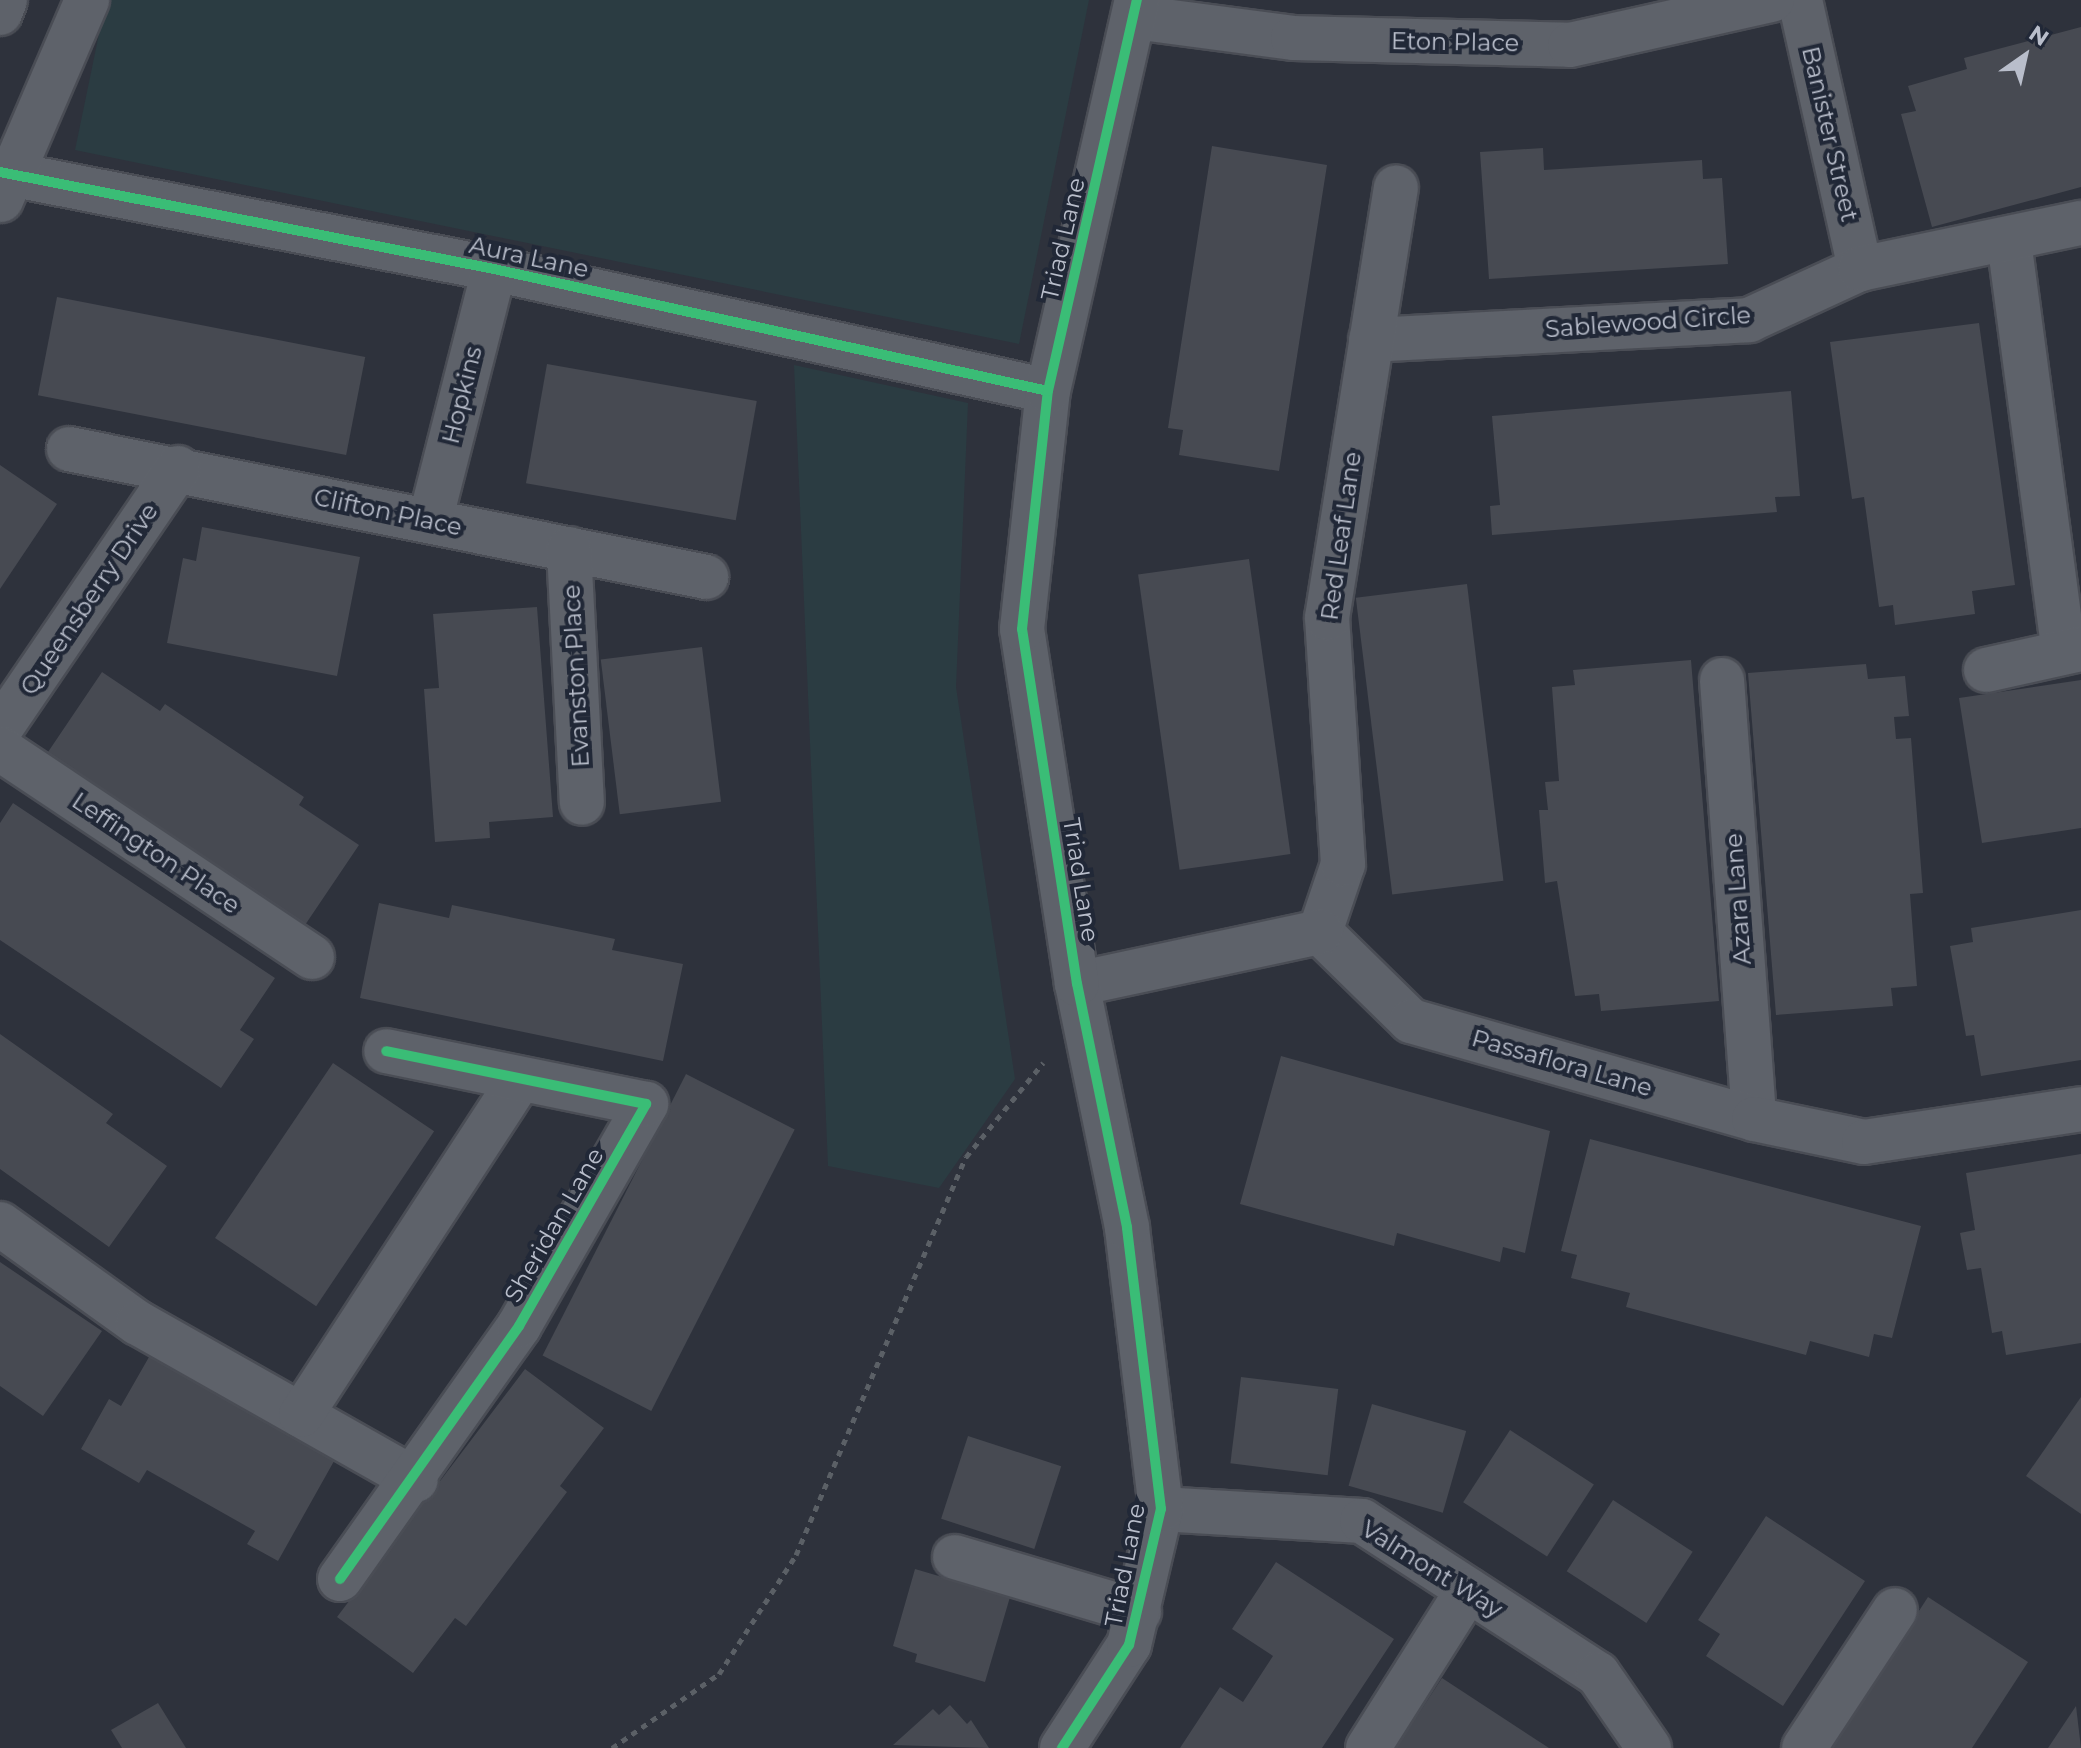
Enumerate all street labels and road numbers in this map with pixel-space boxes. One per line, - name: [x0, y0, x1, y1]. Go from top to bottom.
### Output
- street label: Eton Place: [1391, 26, 1519, 58]
- street label: Banister Street: [1796, 44, 1864, 224]
- street label: Triad Lane: [1035, 175, 1091, 303]
- street label: Aura Lane: [467, 230, 591, 284]
- street label: Sablewood Circle: [1544, 300, 1752, 344]
- street label: Hopkins: [436, 343, 488, 447]
- street label: Red Leaf Lane: [1315, 450, 1367, 622]
- street label: Clifton Place: [311, 482, 465, 542]
- street label: Queensberry Drive: [14, 498, 164, 700]
- street label: Evanston Place: [557, 584, 595, 768]
- street label: Leffington Place: [67, 786, 245, 920]
- street label: Triad Lane: [1057, 816, 1105, 944]
- street label: Azara Lane: [1719, 832, 1757, 966]
- street label: Passaflora Lane: [1468, 1023, 1656, 1103]
- street label: Sheridan Lane: [498, 1143, 610, 1307]
- street label: Triad Lane: [1099, 1501, 1151, 1629]
- street label: Valmont Way: [1356, 1514, 1508, 1624]

